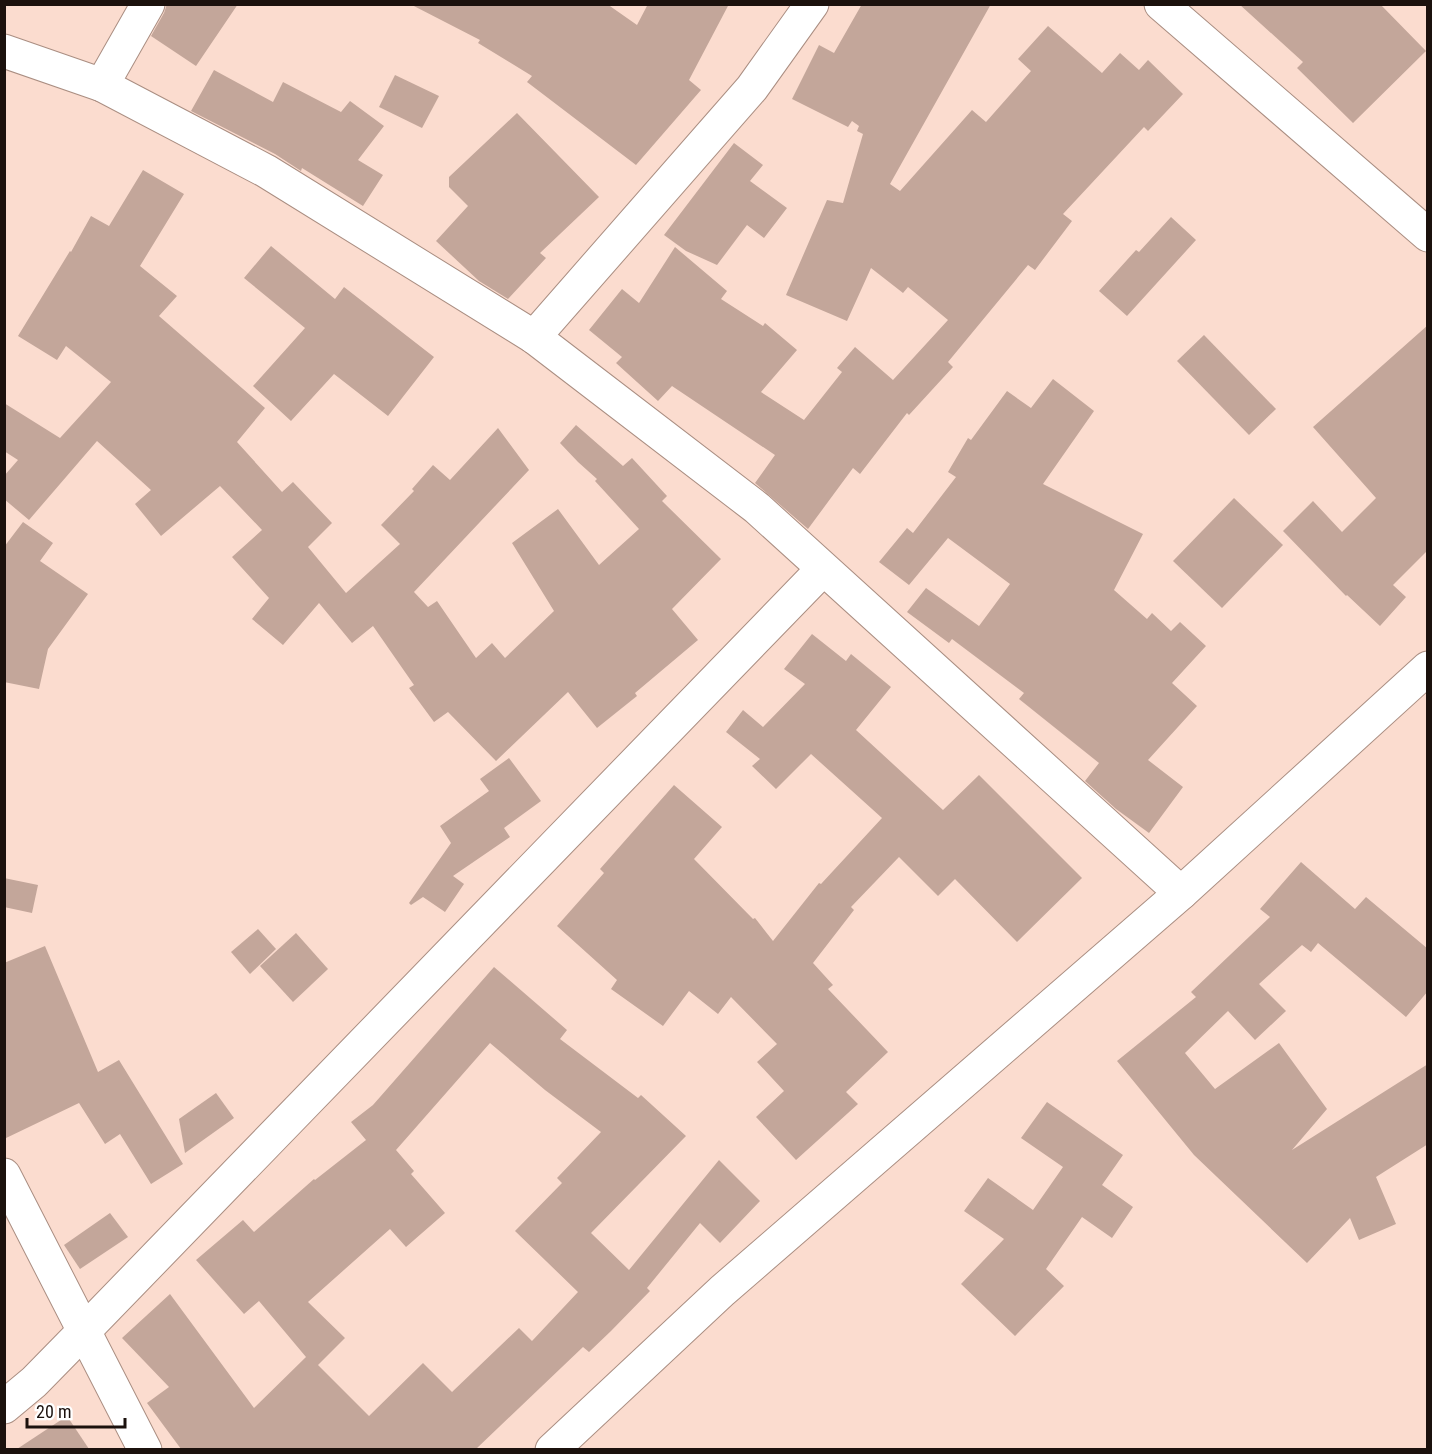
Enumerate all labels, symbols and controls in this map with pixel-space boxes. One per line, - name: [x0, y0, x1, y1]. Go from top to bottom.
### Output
- scale bar: [27, 1391, 124, 1429]
- text: 20 m: [36, 1401, 71, 1422]

